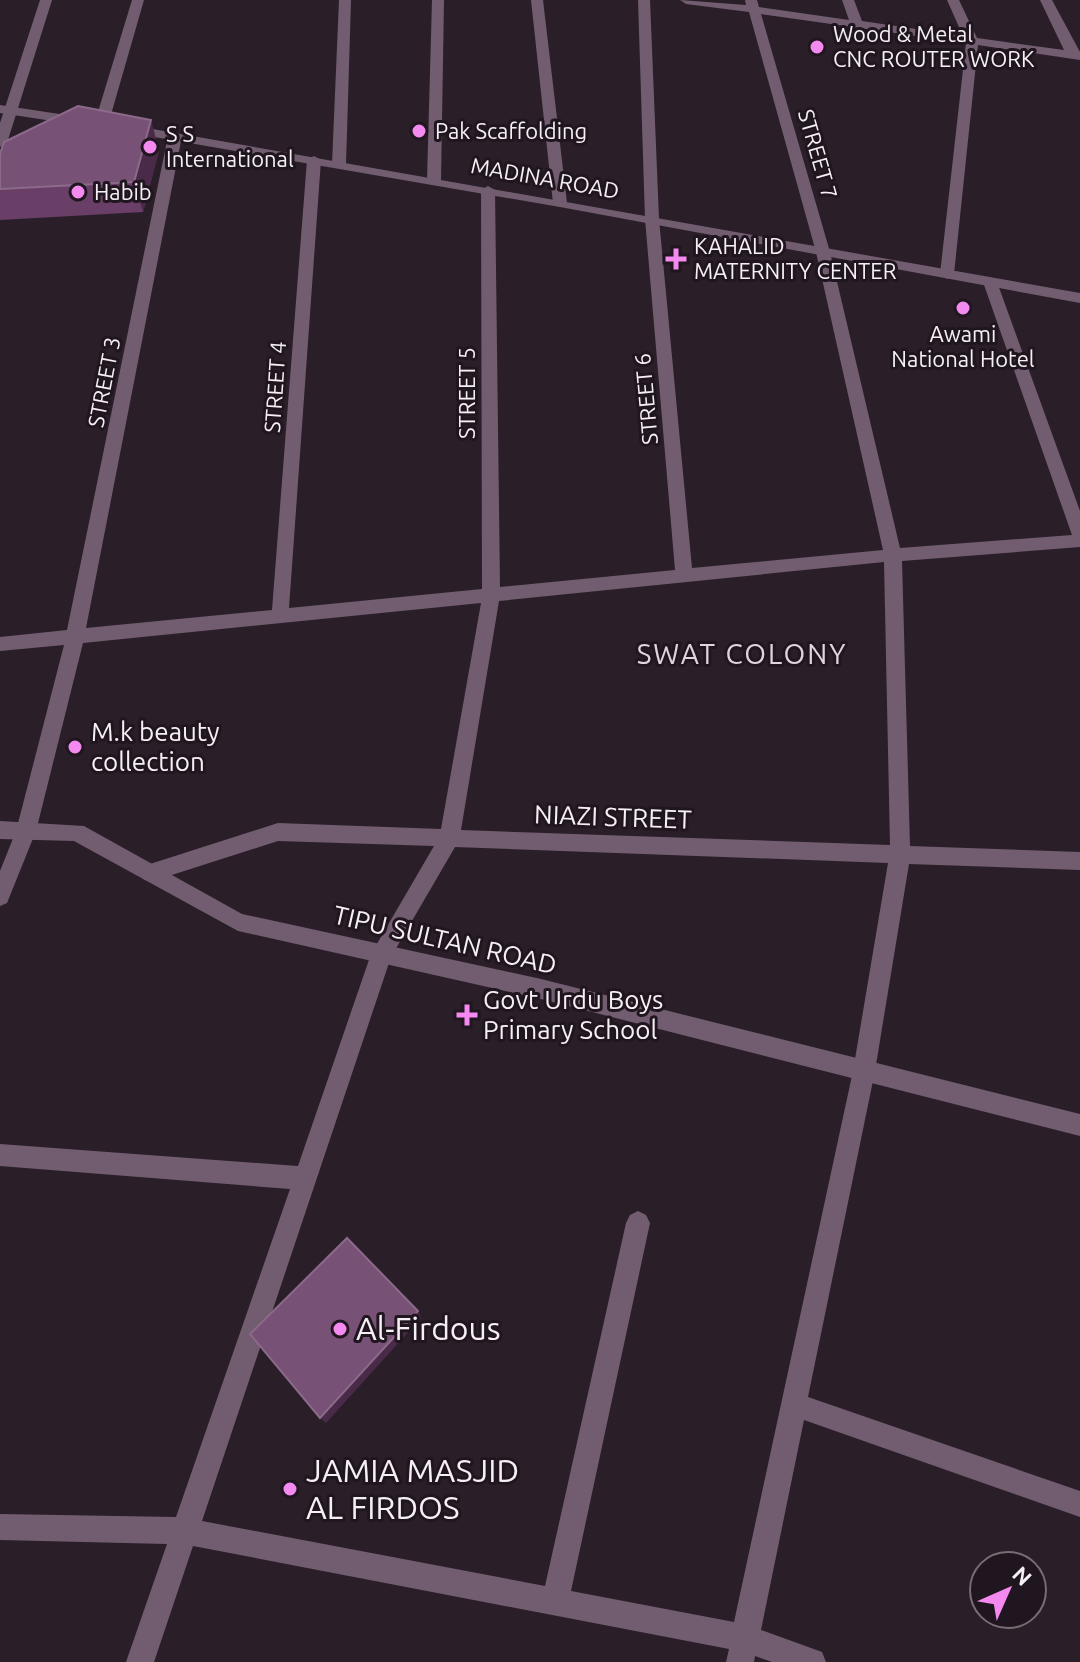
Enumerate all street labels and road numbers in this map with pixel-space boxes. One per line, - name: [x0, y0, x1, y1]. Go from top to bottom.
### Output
- street label: STREET 7: [794, 106, 843, 201]
- street label: MADINA ROAD: [469, 152, 621, 203]
- street label: STREET 3: [82, 334, 125, 429]
- street label: STREET 4: [259, 340, 290, 434]
- street label: STREET 5: [454, 347, 479, 439]
- street label: STREET 6: [629, 352, 662, 446]
- street label: NIAZI STREET: [534, 799, 692, 834]
- street label: TIPU SULTAN ROAD: [331, 900, 560, 979]

